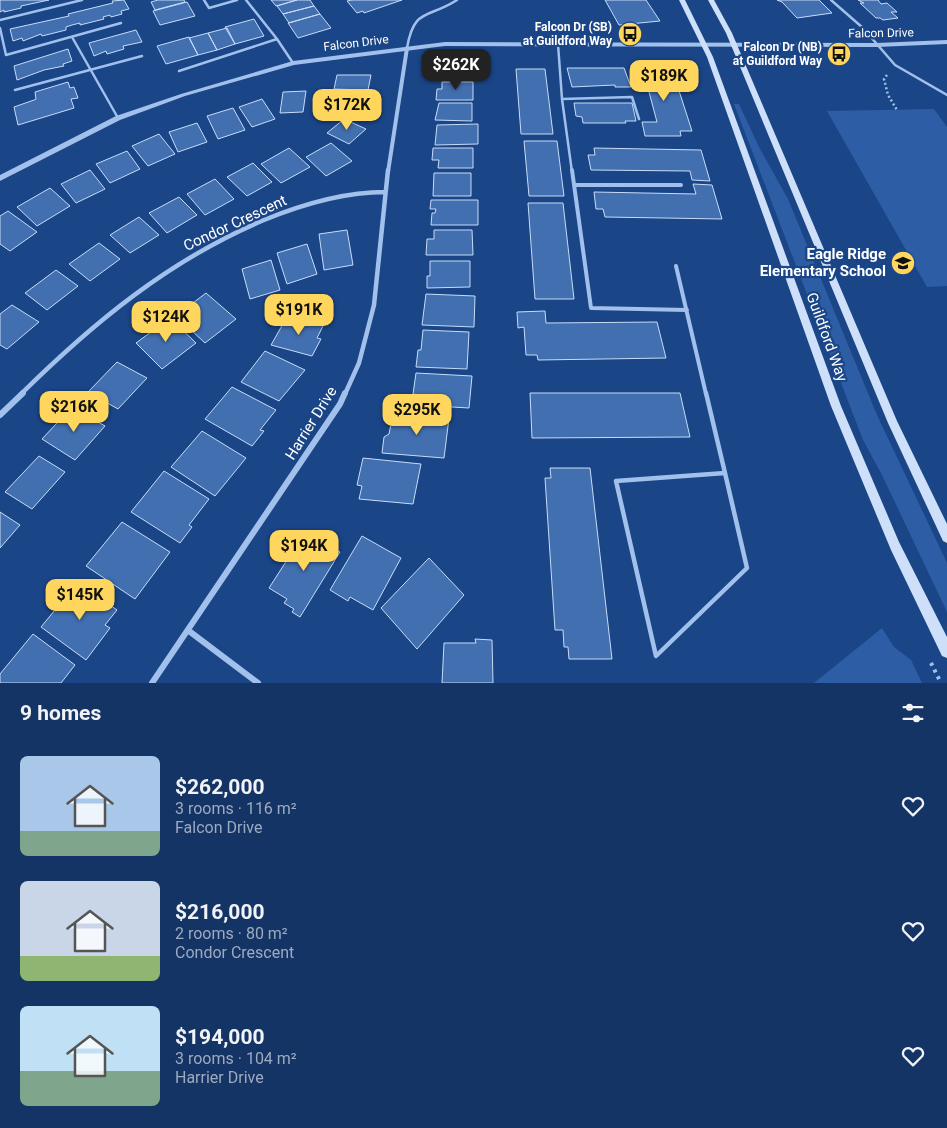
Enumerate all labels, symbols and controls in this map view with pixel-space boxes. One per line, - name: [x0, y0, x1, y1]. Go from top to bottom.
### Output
- place label: Falcon Dr (SB) at Guildford Way: [523, 20, 613, 48]
- bus stop icon: Falcon Dr (SB) at Guildford Way: [617, 21, 643, 47]
- street label: Falcon Drive: [848, 25, 914, 41]
- street label: Falcon Drive: [323, 32, 389, 54]
- place label: Falcon Dr (NB) at Guildford Way: [733, 40, 823, 68]
- bus stop icon: Falcon Dr (NB) at Guildford Way: [826, 41, 852, 67]
- pin: $262K: [421, 48, 491, 91]
- text: $262K: [433, 55, 479, 74]
- pin: $189K: [629, 59, 699, 102]
- text: $189K: [641, 66, 687, 85]
- pin: $172K: [312, 88, 382, 131]
- text: $172K: [324, 95, 370, 114]
- street label: Condor Crescent: [181, 191, 290, 255]
- place label: Eagle Ridge Elementary School: [760, 245, 886, 280]
- school or university icon: Eagle Ridge Elementary School: [890, 250, 916, 276]
- street label: Guildford Way: [803, 290, 851, 384]
- pin: $191K: [264, 294, 334, 336]
- pin: $124K: [131, 300, 201, 343]
- text: $191K: [276, 300, 322, 319]
- text: $124K: [143, 307, 189, 326]
- street label: Harrier Drive: [281, 383, 341, 463]
- pin: $216K: [39, 390, 109, 433]
- pin: $295K: [382, 394, 452, 436]
- text: $216K: [51, 397, 97, 416]
- text: $295K: [394, 400, 440, 419]
- pin: $194K: [269, 530, 339, 572]
- text: $194K: [281, 536, 327, 555]
- pin: $145K: [45, 578, 115, 621]
- text: $145K: [57, 585, 103, 604]
- icon: filters: [899, 699, 927, 727]
- text: 9 homes: [20, 701, 101, 725]
- text: $262,000: [175, 775, 265, 799]
- icon: home: [60, 776, 120, 836]
- icon: heart: [899, 792, 927, 820]
- text: 3 rooms · 116 m²: [175, 799, 297, 818]
- text: Falcon Drive: [175, 818, 262, 837]
- text: $216,000: [175, 900, 265, 924]
- icon: home: [60, 901, 120, 961]
- icon: heart: [899, 917, 927, 945]
- text: 2 rooms · 80 m²: [175, 924, 288, 943]
- text: Condor Crescent: [175, 943, 294, 962]
- text: $194,000: [175, 1025, 265, 1049]
- icon: home: [60, 1026, 120, 1086]
- icon: heart: [899, 1042, 927, 1070]
- text: 3 rooms · 104 m²: [175, 1049, 297, 1068]
- text: Harrier Drive: [175, 1068, 264, 1087]

